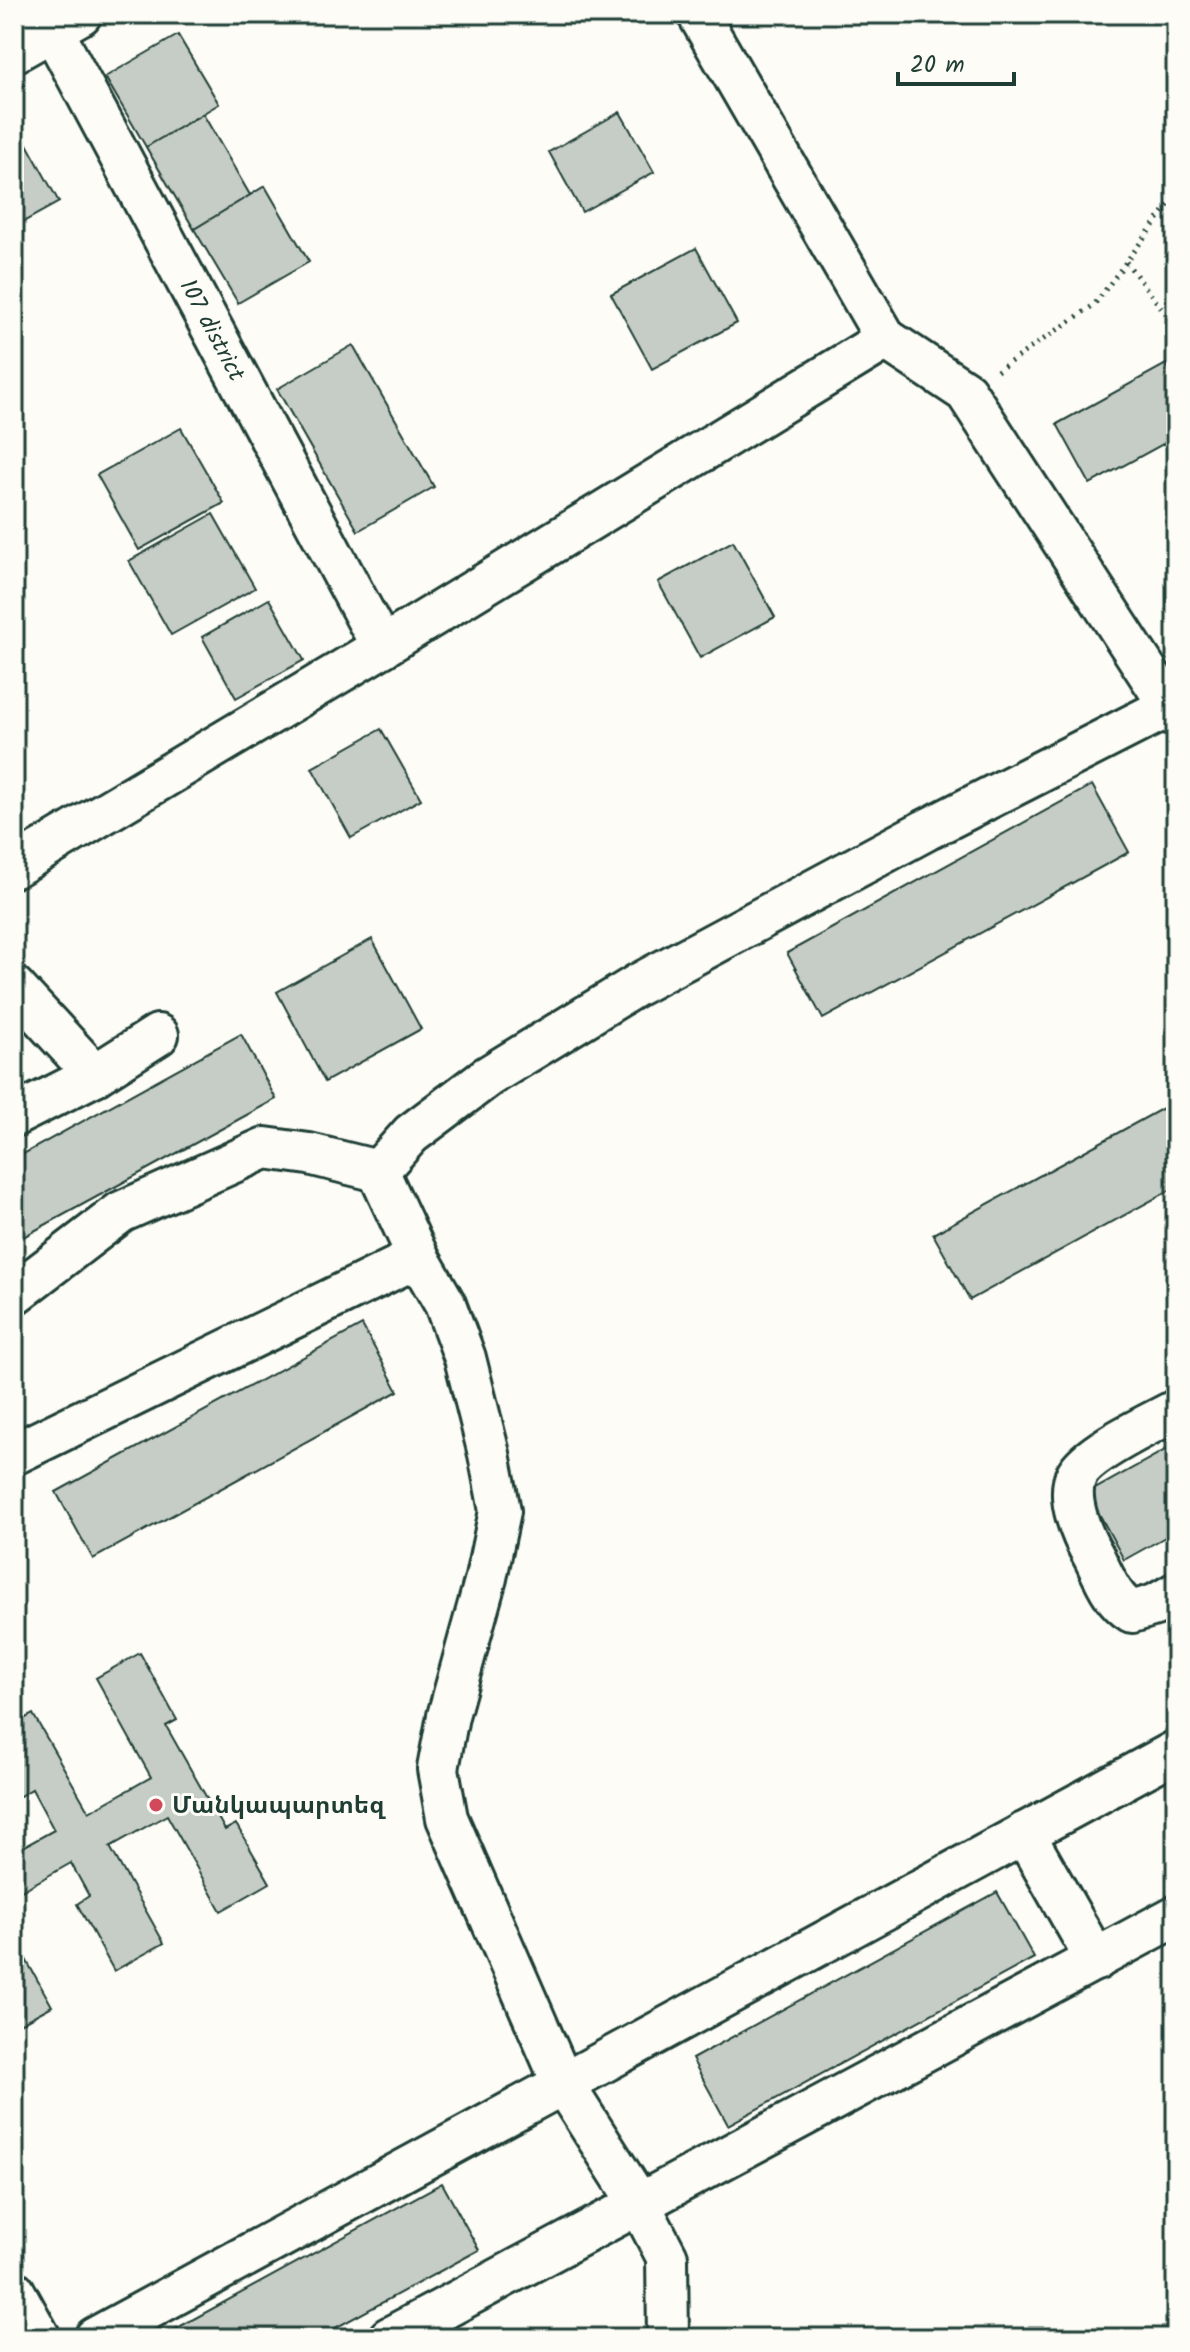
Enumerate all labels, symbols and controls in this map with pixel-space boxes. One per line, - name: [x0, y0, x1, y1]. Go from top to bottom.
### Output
- scale bar: [898, 36, 1014, 86]
- text: 20 m: [910, 46, 965, 85]
- street label: 107 district: [168, 272, 255, 389]
- place label: Մանկապարտեզ: [172, 1787, 386, 1826]
- marker: Մանկապարտեզ: [147, 1796, 165, 1814]

